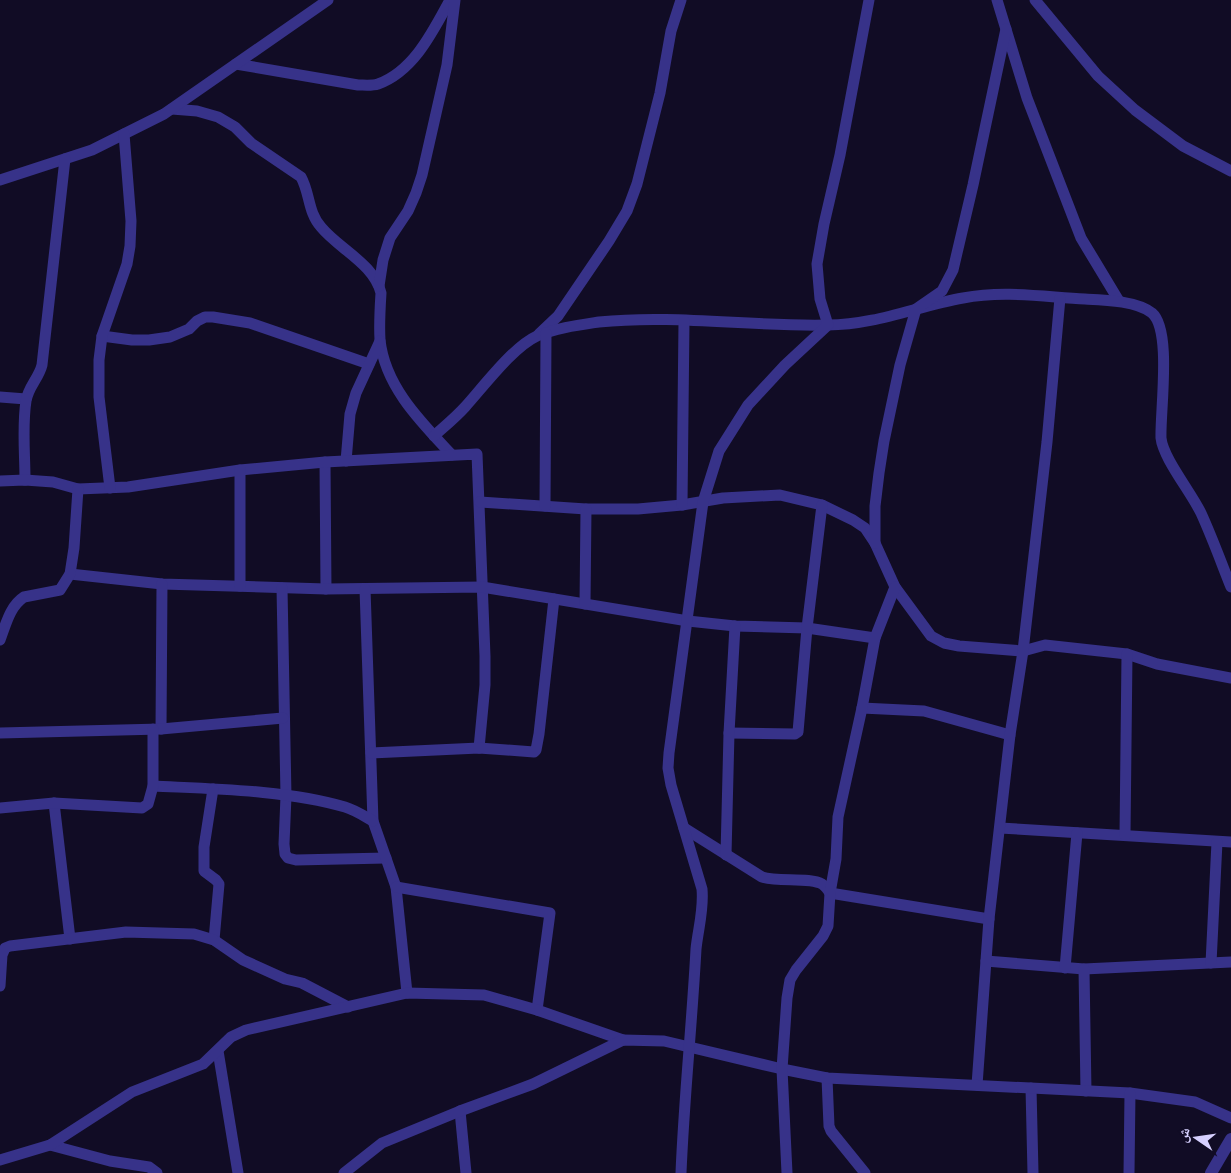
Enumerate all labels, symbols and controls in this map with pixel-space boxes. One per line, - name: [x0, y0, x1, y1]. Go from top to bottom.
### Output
- north arrow: [1171, 1113, 1221, 1163]
- text: ش: [1173, 1126, 1194, 1144]

